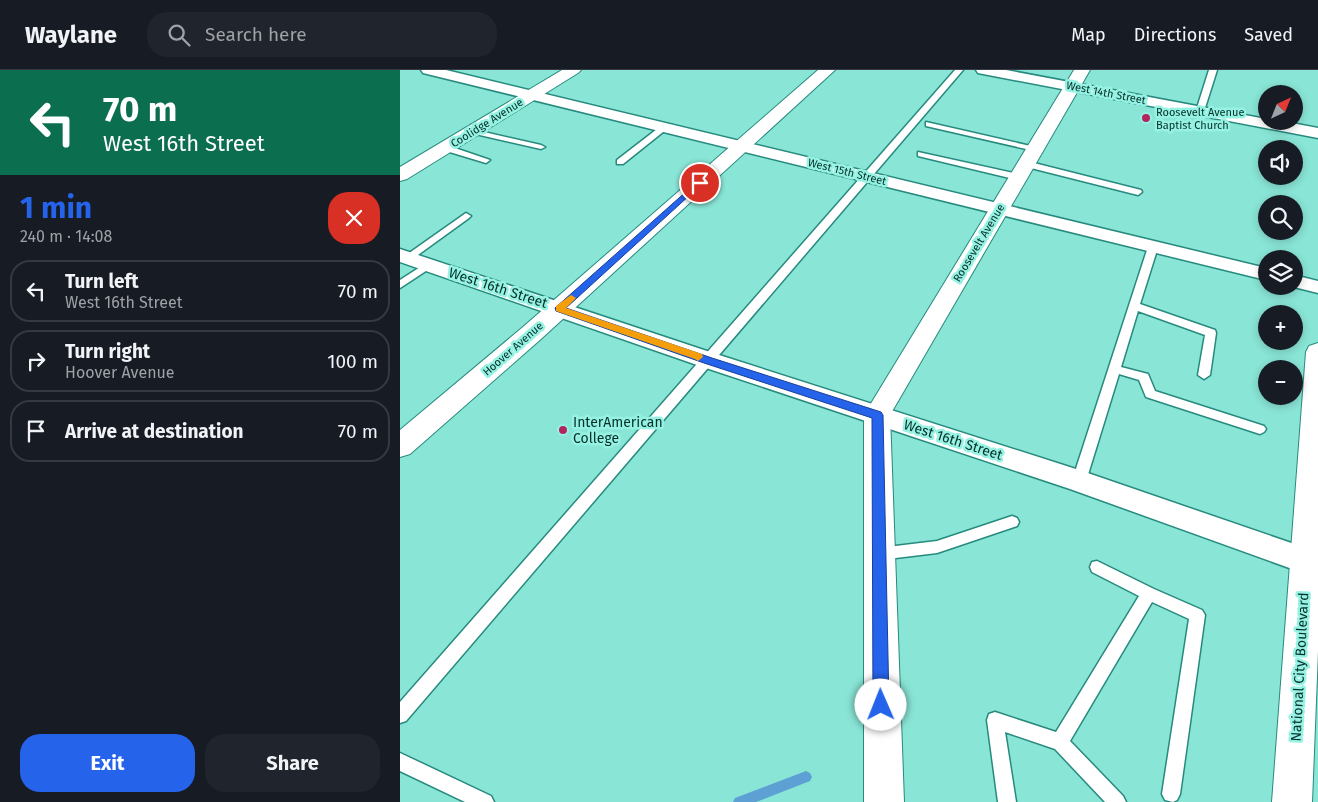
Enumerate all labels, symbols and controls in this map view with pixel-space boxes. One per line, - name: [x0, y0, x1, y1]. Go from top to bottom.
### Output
- search box: [147, 12, 497, 57]
- text: Waylane: [25, 21, 117, 49]
- icon: search: [165, 21, 193, 49]
- text: Search here: [205, 23, 307, 46]
- text: Map: [1071, 24, 1106, 46]
- text: Directions: [1134, 24, 1216, 46]
- text: Saved: [1244, 24, 1293, 46]
- street label: West 14th Street: [1065, 79, 1147, 107]
- north arrow: [1258, 85, 1302, 130]
- map controls: [1258, 85, 1303, 405]
- text: 70 m: [103, 88, 177, 130]
- icon: left: [20, 90, 85, 155]
- street label: Coolidge Avenue: [449, 96, 525, 150]
- place label: Roosevelt Avenue Baptist Church: [1156, 106, 1244, 132]
- marker: Roosevelt Avenue Baptist Church: [1140, 112, 1152, 124]
- text: West 16th Street: [103, 130, 265, 157]
- button: sound: [1258, 140, 1303, 185]
- street label: West 15th Street: [806, 156, 888, 188]
- pin: [679, 162, 721, 204]
- icon: arrive: [686, 169, 714, 197]
- text: 1 min: [20, 190, 92, 226]
- button: close: [328, 192, 380, 244]
- button: search: [1258, 195, 1303, 240]
- street label: Roosevelt Avenue: [951, 202, 1007, 284]
- text: 240 m · 14:08: [20, 227, 112, 246]
- button: layers: [1258, 250, 1303, 295]
- street label: West 16th Street: [446, 264, 550, 312]
- text: Turn left: [65, 270, 139, 293]
- icon: left: [22, 277, 50, 305]
- text: 70 m: [338, 280, 378, 303]
- text: West 16th Street: [65, 293, 183, 312]
- button: +: [1258, 305, 1303, 350]
- street label: Hoover Avenue: [480, 319, 546, 379]
- text: Turn right: [65, 340, 150, 363]
- icon: right: [22, 347, 50, 375]
- text: 100 m: [327, 350, 378, 373]
- button: −: [1258, 360, 1303, 405]
- text: Hoover Avenue: [65, 363, 175, 382]
- place label: InterAmerican College: [573, 414, 663, 447]
- street label: West 16th Street: [901, 416, 1005, 464]
- icon: arrive: [22, 417, 50, 445]
- text: Arrive at destination: [65, 420, 244, 443]
- text: 70 m: [338, 420, 378, 443]
- marker: InterAmerican College: [557, 424, 569, 436]
- street label: National City Boulevard: [1288, 592, 1312, 742]
- position arrow: [854, 678, 906, 730]
- button: Exit: [20, 734, 195, 792]
- button: Share: [205, 734, 380, 792]

